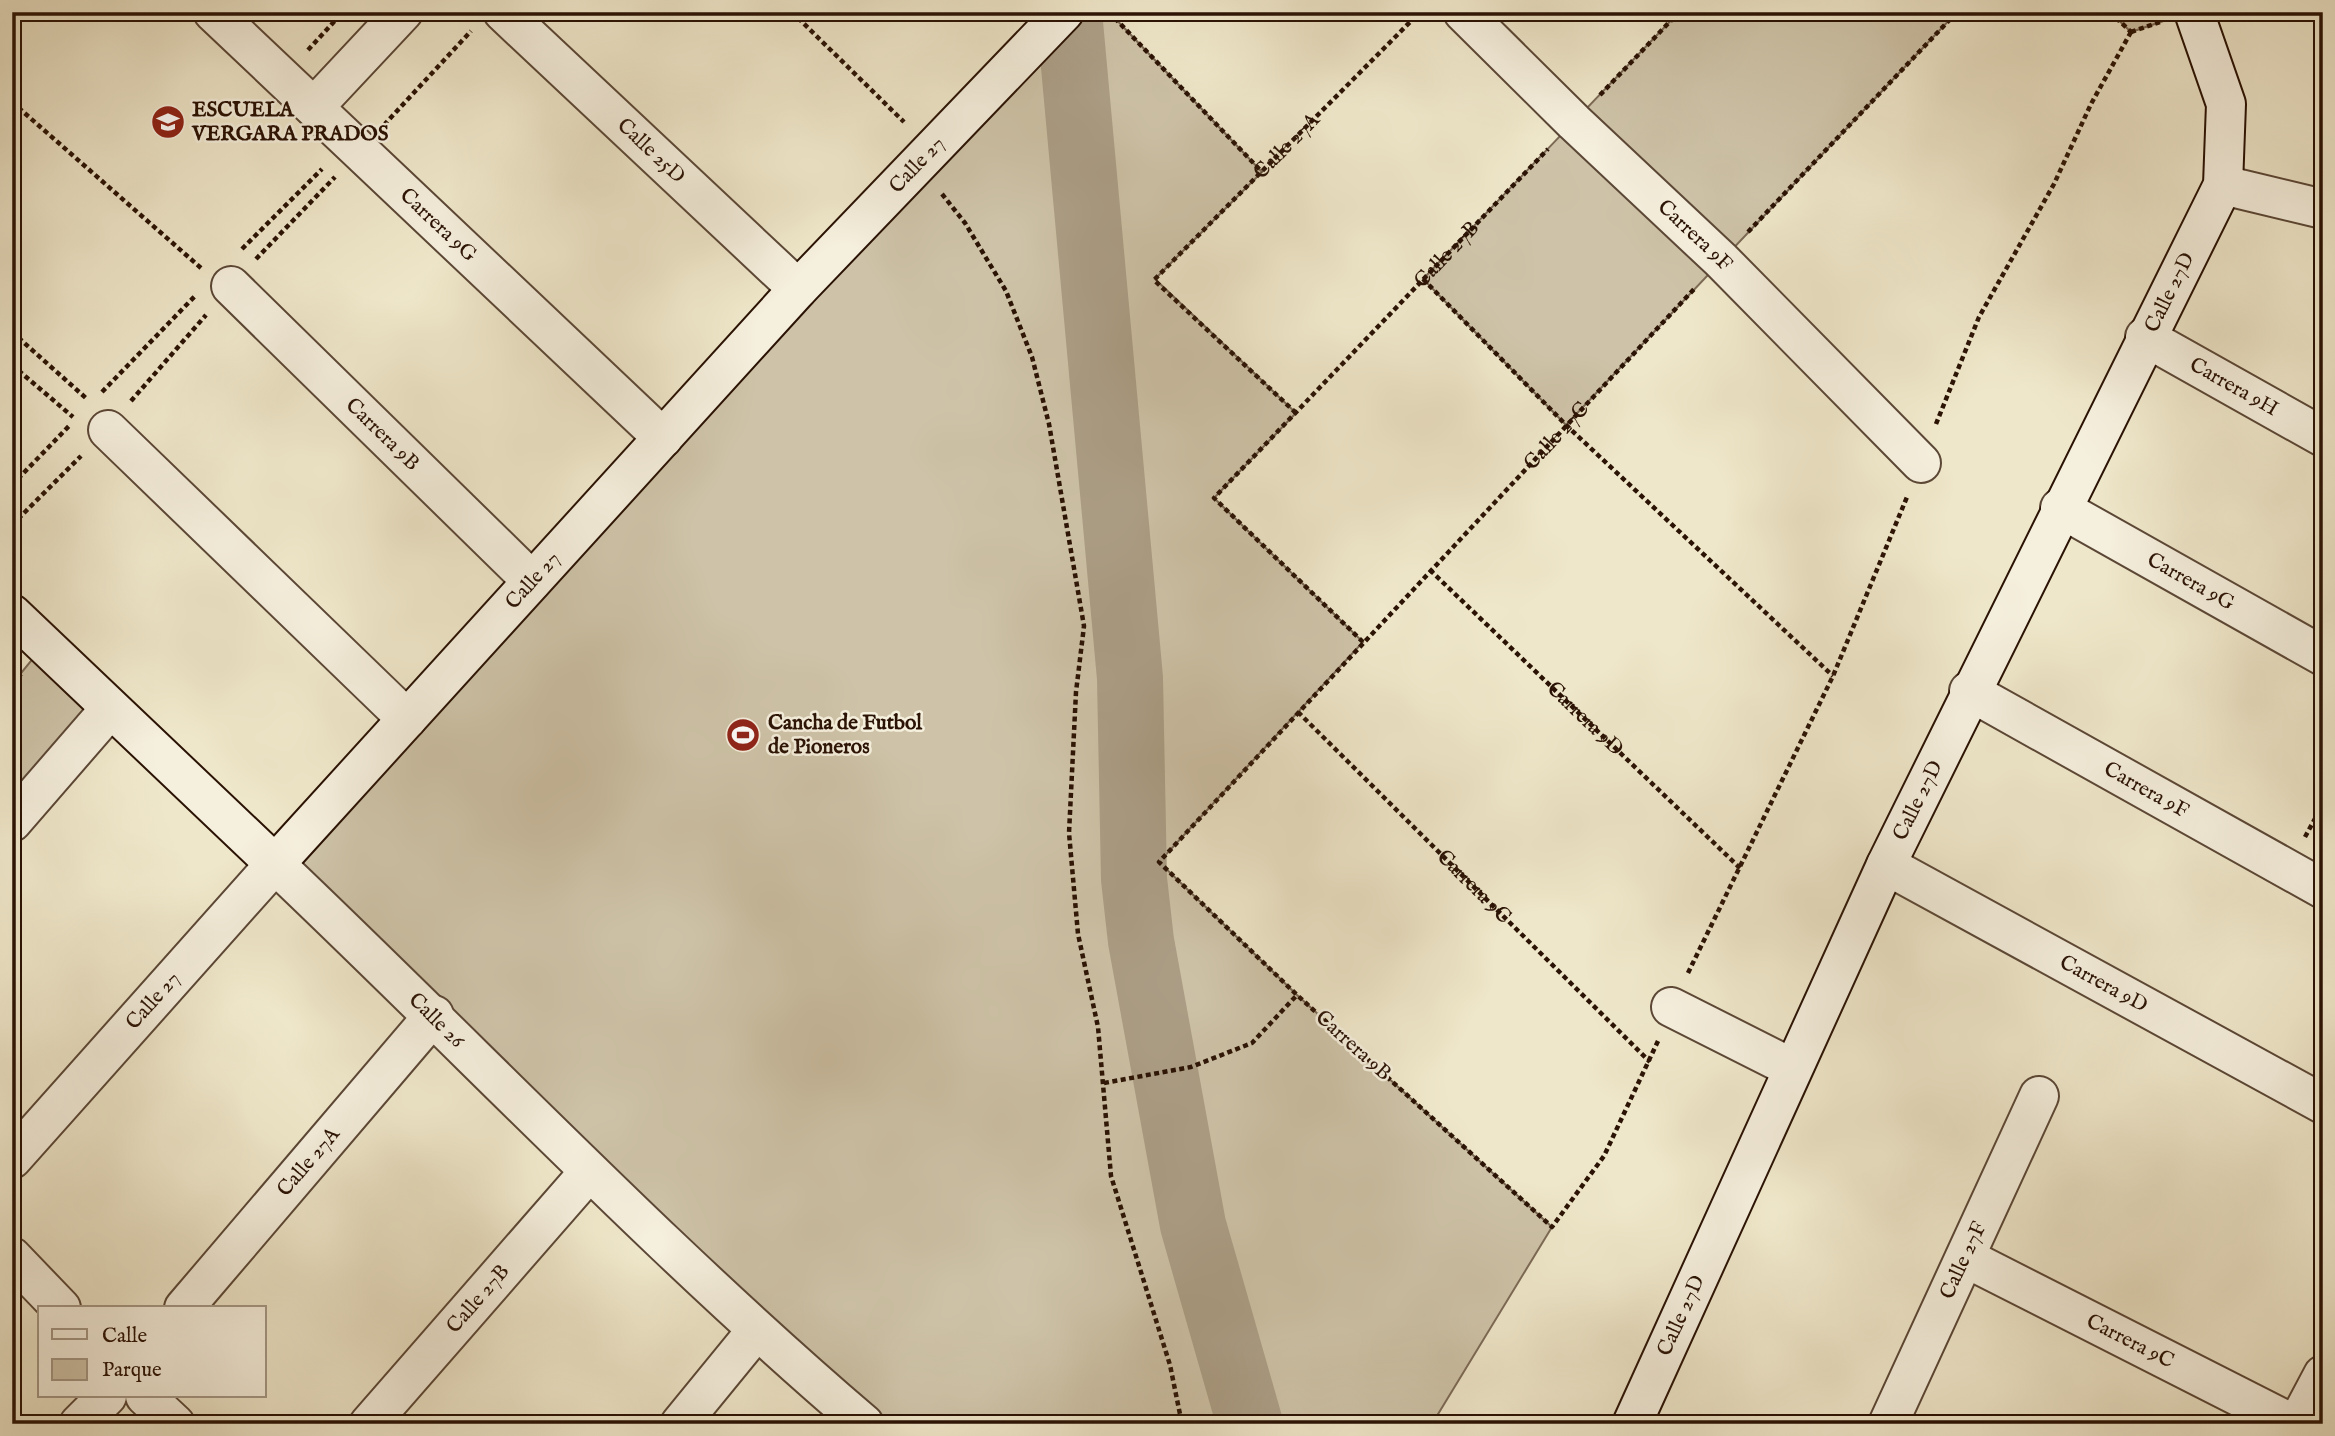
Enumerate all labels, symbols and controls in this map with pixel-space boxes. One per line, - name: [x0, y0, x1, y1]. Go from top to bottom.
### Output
- place label: ESCUELA VERGARA PRADOS: [191, 97, 389, 148]
- school or university icon: ESCUELA VERGARA PRADOS: [149, 103, 187, 141]
- street label: Calle 27A: [1248, 107, 1326, 185]
- street label: Calle 25D: [611, 112, 691, 190]
- street label: Calle 27: [883, 131, 951, 199]
- street label: Carrera 9G: [394, 182, 483, 268]
- street label: Carrera 9F: [1652, 194, 1738, 277]
- street label: Calle 27B: [1408, 215, 1485, 294]
- street label: Calle 27D: [2139, 248, 2201, 337]
- street label: Carrera 9H: [2185, 351, 2283, 423]
- street label: Carrera 9B: [340, 392, 425, 477]
- street label: Calle 27C: [1518, 396, 1595, 476]
- street label: Calle 27: [500, 546, 566, 615]
- street label: Carrera 9G: [2142, 546, 2240, 617]
- street label: Carrera 9D: [1541, 676, 1629, 762]
- place label: Cancha de Futbol de Pioneros: [768, 710, 923, 761]
- sports icon: Cancha de Futbol de Pioneros: [724, 716, 762, 754]
- street label: Calle 27D: [1887, 756, 1949, 845]
- street label: Carrera 9F: [2099, 756, 2193, 825]
- street label: Carrera 9C: [1431, 844, 1517, 930]
- street label: Carrera 9D: [2055, 949, 2152, 1019]
- street label: Calle 27: [120, 966, 186, 1036]
- street label: Calle 26: [402, 987, 471, 1055]
- street label: Carrera 9B: [1309, 1005, 1397, 1087]
- street label: Calle 27A: [271, 1121, 346, 1202]
- street label: Calle 27F: [1934, 1217, 1993, 1304]
- street label: Calle 27B: [441, 1259, 516, 1339]
- street label: Calle 27D: [1651, 1271, 1711, 1360]
- legend: [38, 1306, 266, 1398]
- street label: Carrera 9C: [2082, 1308, 2178, 1375]
- text: Calle: [102, 1323, 147, 1350]
- text: Parque: [102, 1357, 162, 1384]

